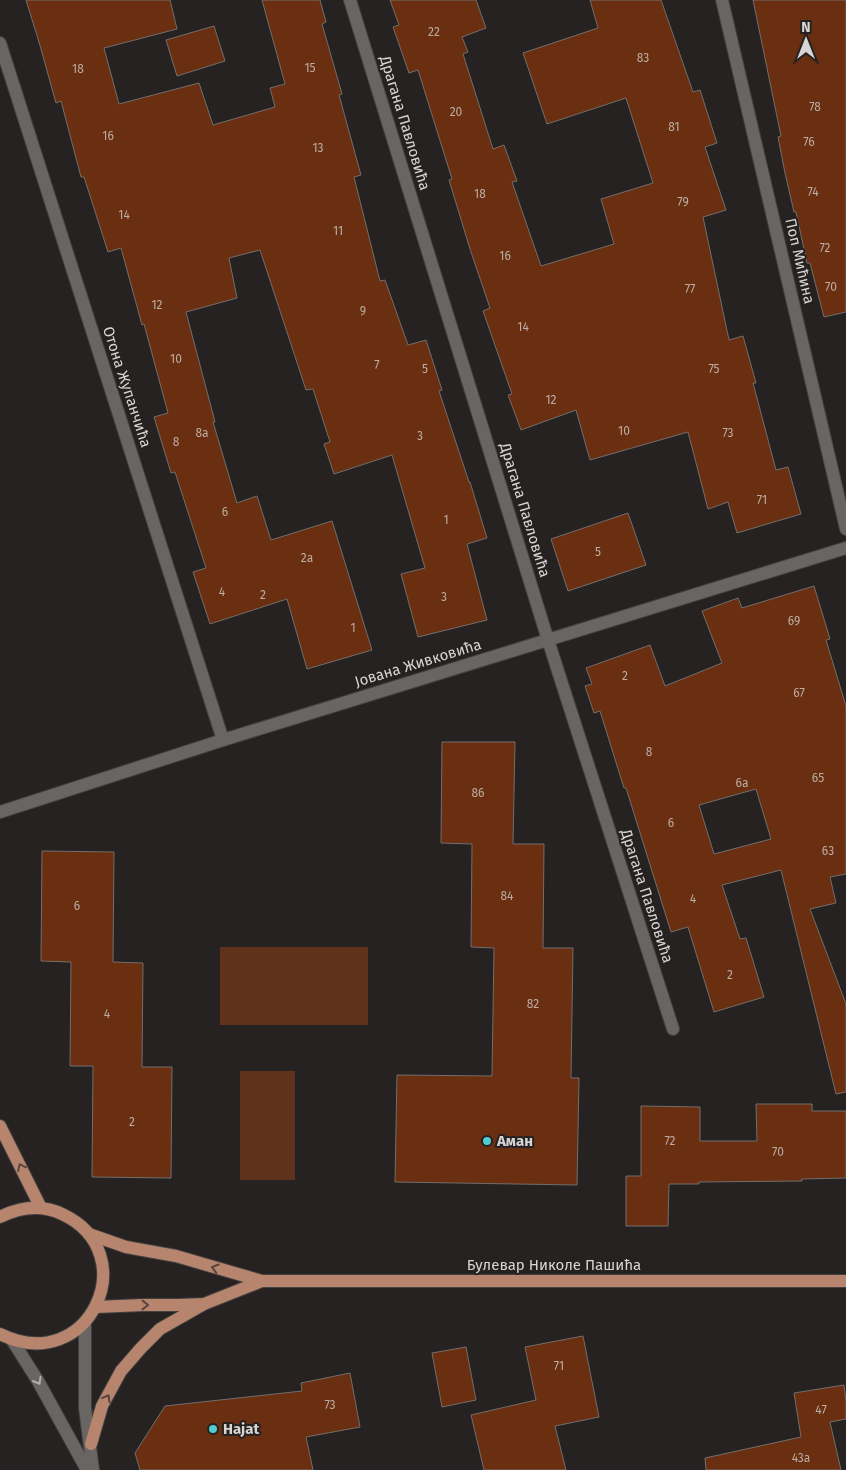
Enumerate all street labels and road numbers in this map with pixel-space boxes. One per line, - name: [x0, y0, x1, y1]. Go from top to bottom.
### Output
- street label: Драгана Павловића: [376, 53, 434, 192]
- street label: Поп Мићина: [781, 216, 819, 306]
- street label: Отона Жупанчића: [99, 324, 155, 450]
- street label: Драгана Павловића: [496, 440, 554, 579]
- street label: Јована Живковића: [352, 635, 484, 691]
- street label: Драгана Павловића: [617, 826, 677, 965]
- street label: Булевар Николе Пашића: [467, 1256, 641, 1274]

